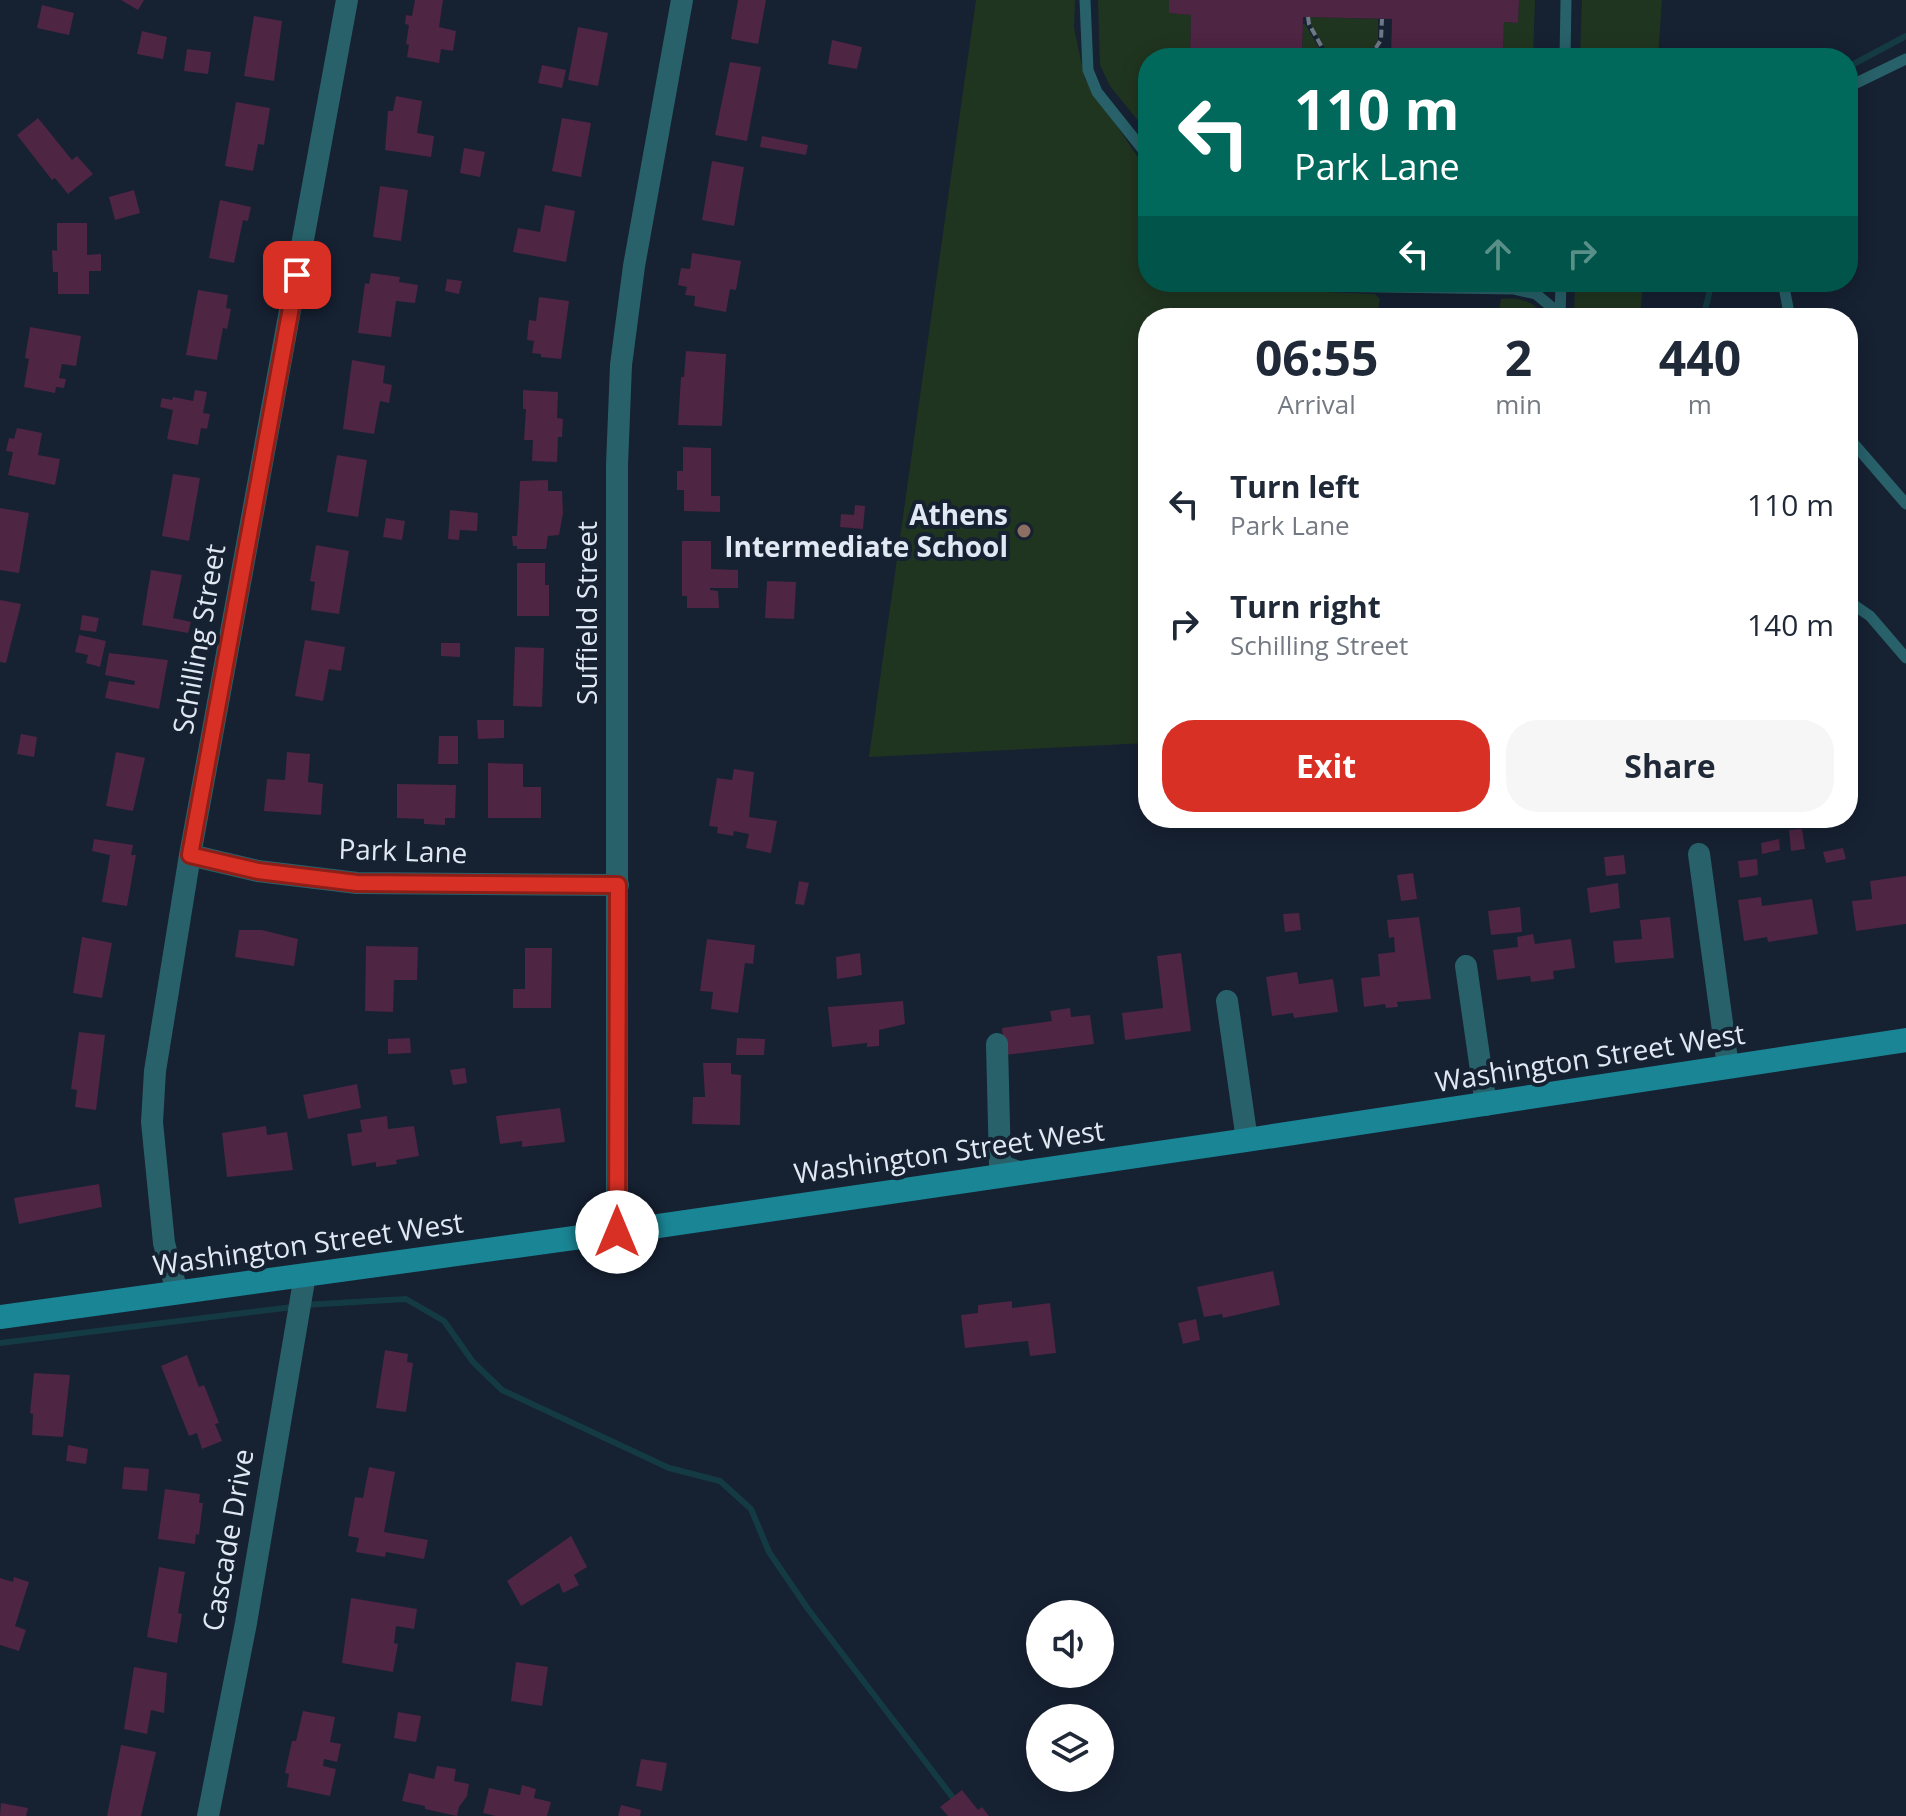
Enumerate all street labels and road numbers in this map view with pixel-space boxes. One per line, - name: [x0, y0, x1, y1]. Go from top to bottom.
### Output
- street label: Suffield Street: [567, 521, 605, 705]
- street label: Schilling Street: [163, 541, 233, 737]
- street label: Park Lane: [338, 829, 468, 871]
- street label: Washington Street West: [1432, 1014, 1747, 1100]
- street label: Washington Street West: [791, 1110, 1107, 1192]
- street label: Washington Street West: [150, 1202, 466, 1284]
- street label: Cascade Drive: [192, 1446, 262, 1634]

